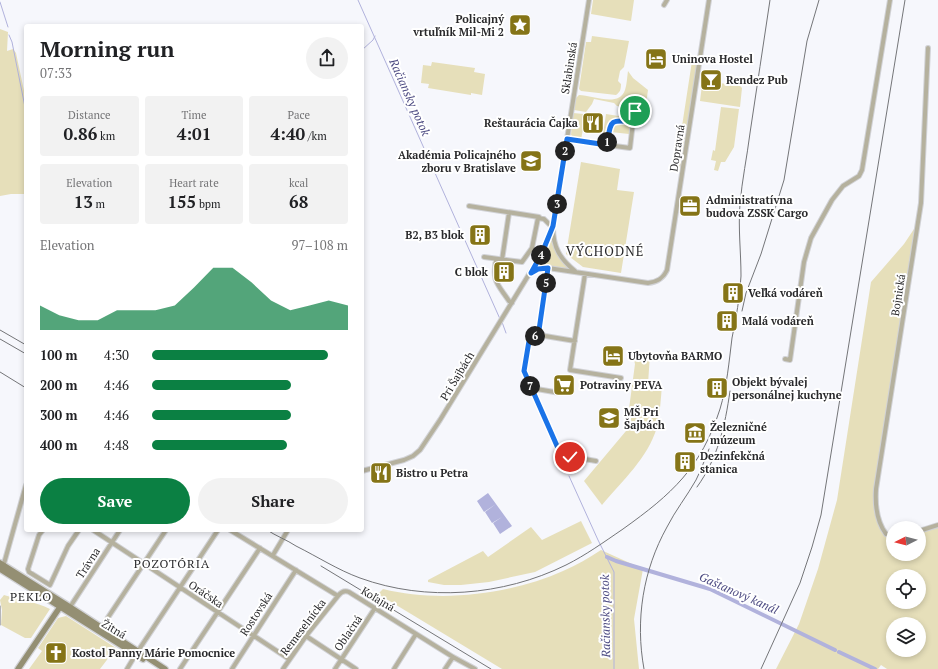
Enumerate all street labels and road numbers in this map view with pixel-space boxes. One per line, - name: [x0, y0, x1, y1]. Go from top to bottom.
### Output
- street label: Sklabinská: [558, 41, 580, 95]
- street label: Dopravná: [666, 123, 688, 173]
- street label: Bojnická: [888, 273, 908, 317]
- street label: Pri Šajbách: [437, 349, 477, 403]
- street label: Trávna: [73, 545, 103, 581]
- street label: Oráčska: [186, 577, 226, 611]
- street label: Koľajná: [359, 584, 398, 615]
- street label: Rostovská: [237, 589, 276, 638]
- street label: Remeselnícka: [277, 596, 329, 658]
- street label: Oblačná: [331, 612, 365, 654]
- street label: Žitná: [99, 616, 129, 642]

